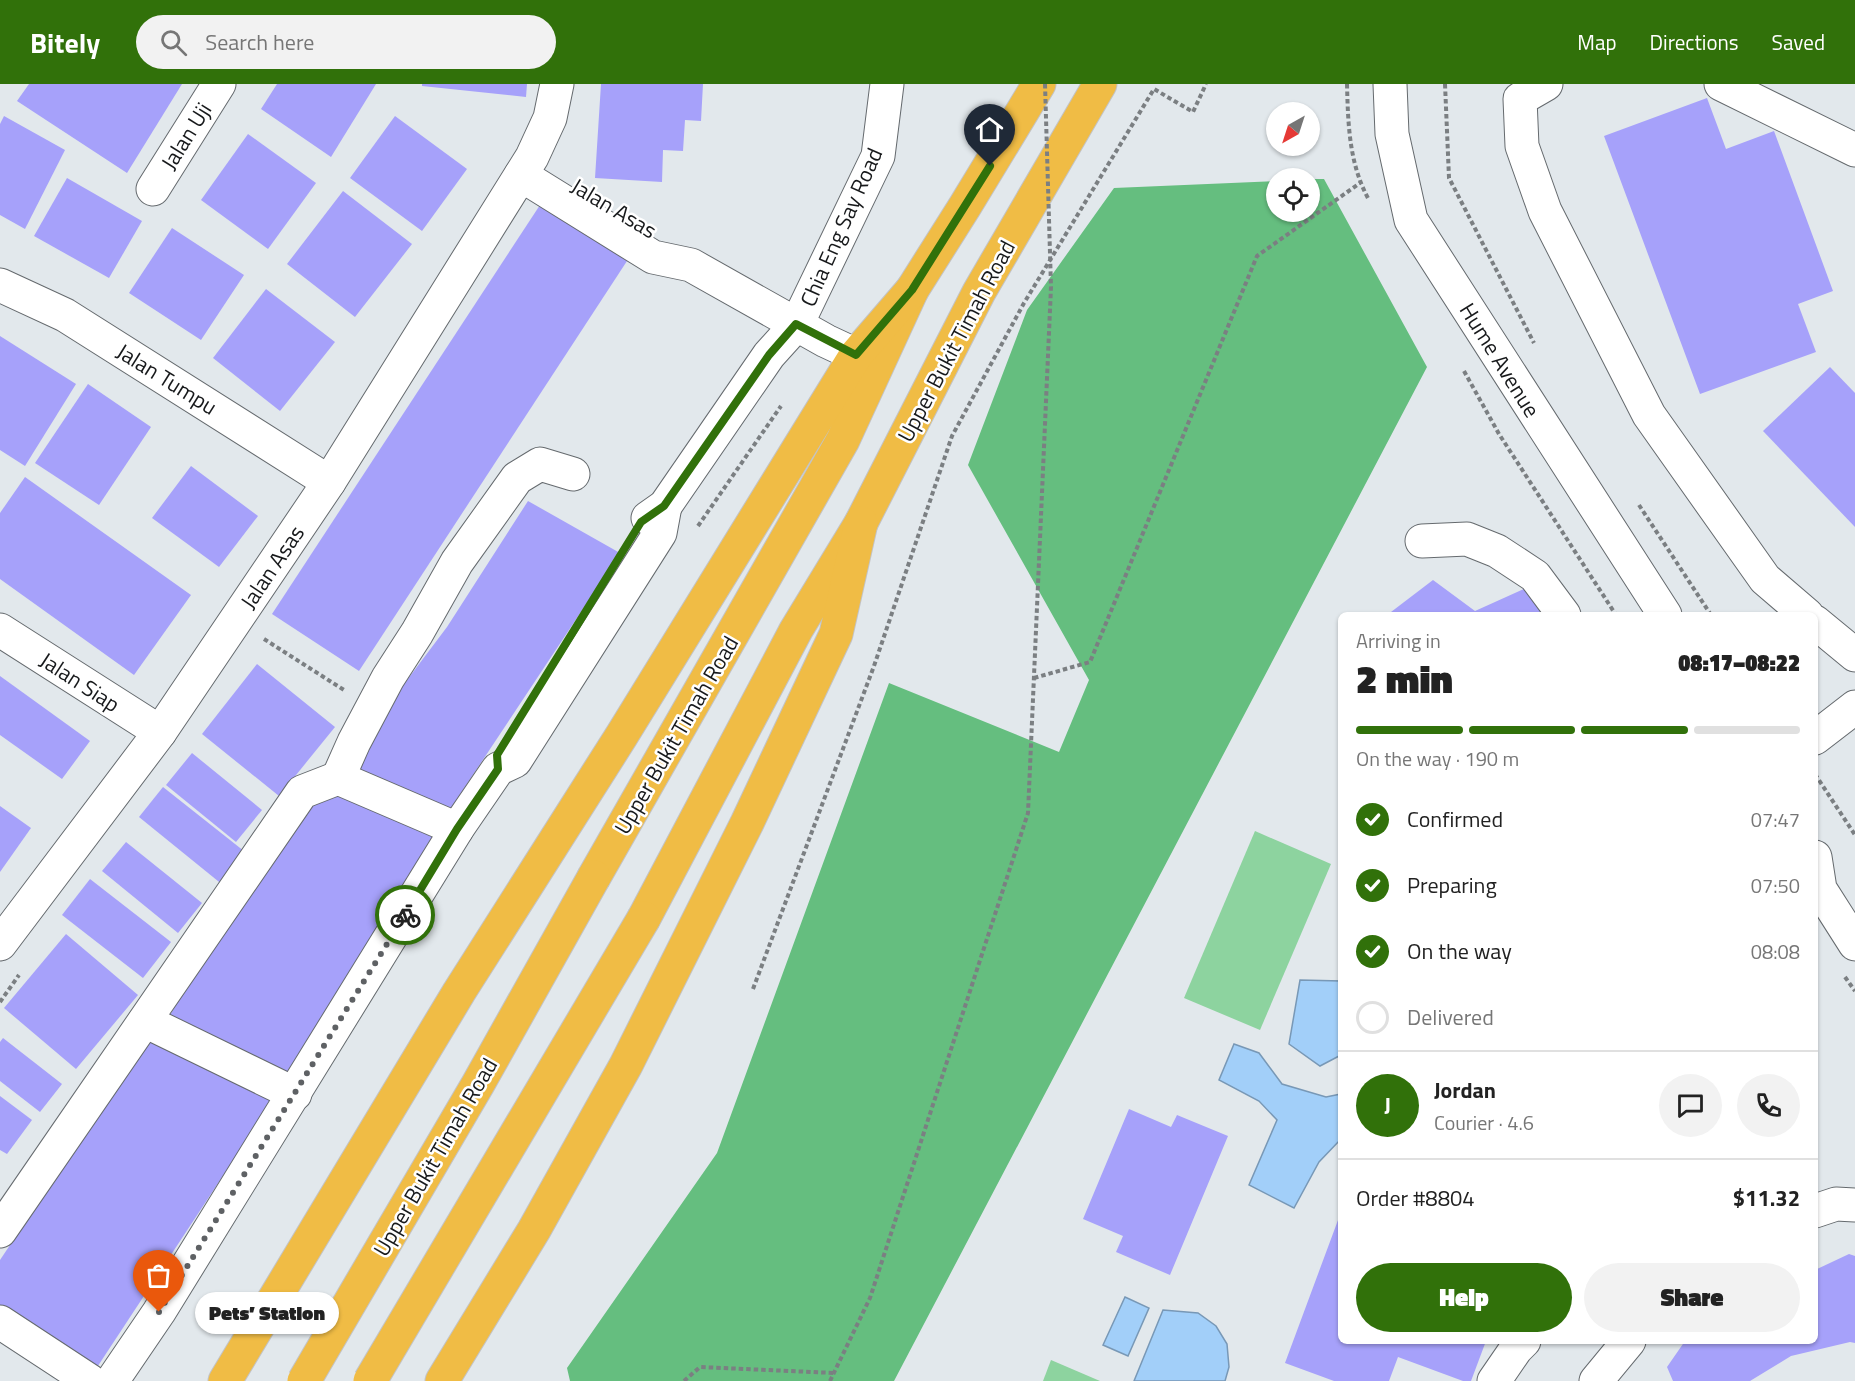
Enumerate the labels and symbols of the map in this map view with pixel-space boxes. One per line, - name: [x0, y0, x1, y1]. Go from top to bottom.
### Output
- street label: Jalan Uji: [152, 96, 220, 176]
- north arrow: [1266, 102, 1320, 156]
- pin: [964, 104, 1015, 166]
- street label: Chia Eng Say Road: [791, 142, 891, 312]
- street label: Jalan Asas: [565, 169, 663, 247]
- street label: Upper Bukit Timah Road: [888, 234, 1024, 448]
- street label: Hume Avenue: [1451, 296, 1549, 424]
- street label: Jalan Tumpu: [110, 335, 224, 423]
- street label: Jalan Asas: [231, 518, 313, 616]
- street label: Upper Bukit Timah Road: [605, 629, 747, 841]
- street label: Jalan Siap: [33, 643, 127, 721]
- courier: [375, 885, 435, 945]
- street label: Upper Bukit Timah Road: [364, 1051, 506, 1263]
- pin: [133, 1250, 184, 1312]
- callout: Pets’ Station: [195, 1291, 339, 1333]

